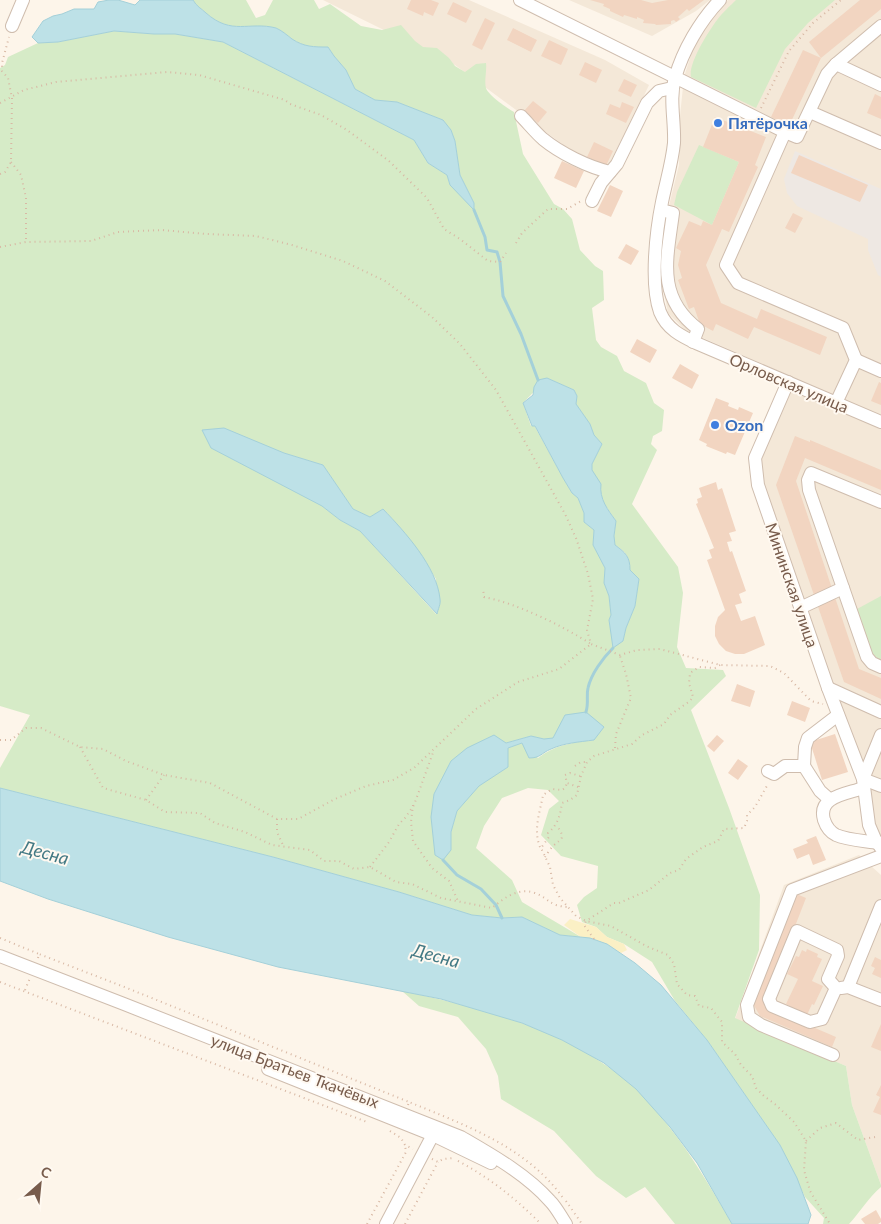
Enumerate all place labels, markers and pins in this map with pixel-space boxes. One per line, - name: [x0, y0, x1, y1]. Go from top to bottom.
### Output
- place label: Пятёрочка: [728, 113, 808, 132]
- marker: Пятёрочка: [712, 117, 724, 129]
- place label: Ozon: [725, 415, 763, 434]
- marker: Ozon: [709, 419, 721, 431]

